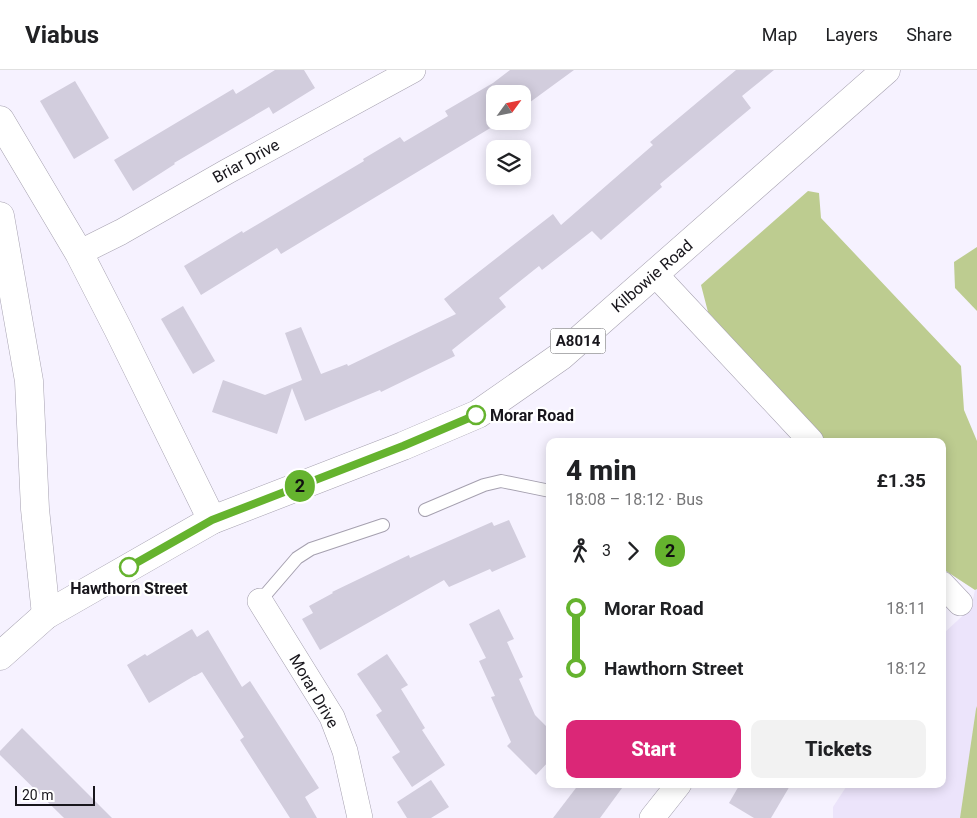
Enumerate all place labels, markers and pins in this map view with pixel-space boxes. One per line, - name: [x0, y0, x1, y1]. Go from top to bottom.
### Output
- marker: Morar Road: [466, 405, 486, 425]
- place label: Morar Road: [490, 406, 574, 425]
- marker: Hawthorn Street: [119, 557, 139, 577]
- place label: Hawthorn Street: [70, 579, 188, 598]

